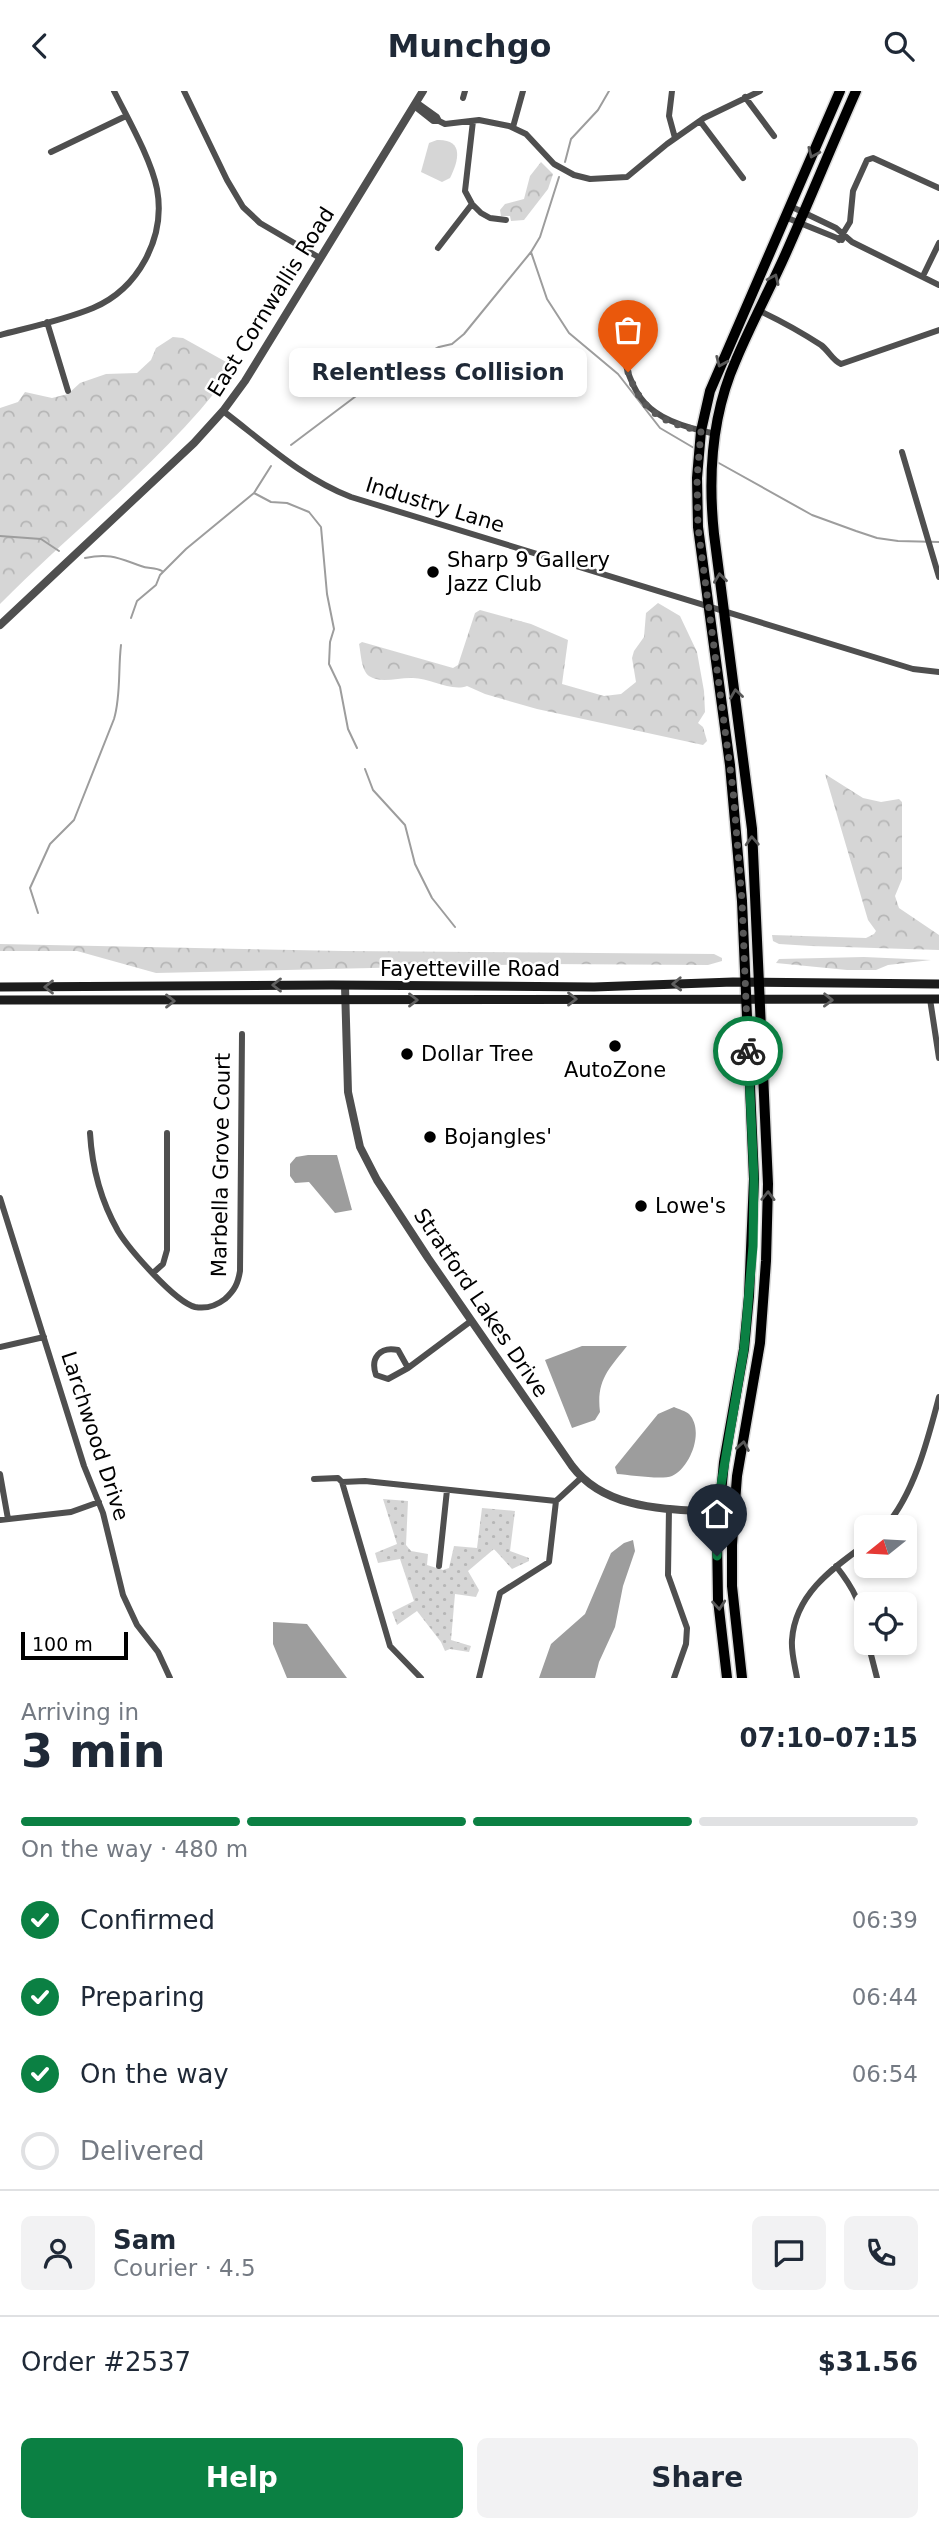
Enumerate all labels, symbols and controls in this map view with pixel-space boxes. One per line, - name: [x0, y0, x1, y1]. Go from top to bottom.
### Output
- icon: back: [21, 27, 59, 65]
- text: Munchgo: [387, 27, 552, 65]
- icon: search: [880, 27, 918, 65]
- one-way arrow: [807, 146, 821, 159]
- street label: East Cornwallis Road: [203, 203, 339, 401]
- one-way arrow: [766, 274, 780, 286]
- pin: [598, 300, 658, 372]
- icon: bag: [609, 311, 647, 349]
- callout: Relentless Collision: [288, 347, 586, 397]
- one-way arrow: [715, 354, 729, 367]
- text: Relentless Collision: [311, 359, 565, 385]
- street label: Industry Lane: [363, 472, 507, 538]
- place label: Sharp 9 Gallery Jazz Club: [445, 548, 610, 596]
- marker: Sharp 9 Gallery Jazz Club: [425, 564, 441, 580]
- one-way arrow: [713, 573, 728, 584]
- one-way arrow: [728, 689, 743, 700]
- one-way arrow: [745, 835, 760, 846]
- street label: Fayetteville Road: [380, 957, 560, 981]
- one-way arrow: [271, 977, 281, 993]
- one-way arrow: [671, 977, 682, 992]
- one-way arrow: [43, 979, 54, 995]
- one-way arrow: [567, 991, 578, 1007]
- one-way arrow: [409, 992, 419, 1008]
- one-way arrow: [823, 992, 834, 1007]
- one-way arrow: [165, 993, 175, 1009]
- courier: [713, 1016, 783, 1086]
- icon: bike: [729, 1032, 767, 1070]
- marker: AutoZone: [607, 1038, 623, 1054]
- place label: Dollar Tree: [421, 1042, 534, 1066]
- marker: Dollar Tree: [399, 1046, 415, 1062]
- street label: Marbella Grove Court: [207, 1053, 235, 1277]
- place label: AutoZone: [564, 1058, 666, 1082]
- place label: Bojangles': [444, 1125, 552, 1149]
- marker: Bojangles': [422, 1129, 438, 1145]
- one-way arrow: [760, 1190, 776, 1200]
- place label: Lowe's: [655, 1194, 726, 1218]
- marker: Lowe's: [633, 1198, 649, 1214]
- street label: Stratford Lakes Drive: [409, 1204, 553, 1402]
- street label: Larchwood Drive: [56, 1348, 134, 1524]
- one-way arrow: [735, 1440, 750, 1452]
- pin: [687, 1484, 747, 1556]
- icon: home: [698, 1495, 736, 1533]
- north arrow: [854, 1515, 917, 1579]
- map controls: [854, 1515, 917, 1655]
- button: locate: [854, 1592, 917, 1655]
- one-way arrow: [711, 1600, 726, 1611]
- scale bar: [21, 1629, 128, 1661]
- text: 100 m: [32, 1633, 93, 1655]
- text: Arriving in: [21, 1699, 139, 1725]
- text: 07:10–07:15: [739, 1723, 918, 1753]
- text: 3 min: [21, 1724, 165, 1778]
- text: On the way · 480 m: [21, 1836, 248, 1862]
- icon: check: [21, 1901, 59, 1939]
- text: Confirmed: [80, 1905, 215, 1935]
- text: 06:39: [852, 1907, 918, 1933]
- icon: check: [21, 1978, 59, 2016]
- text: Preparing: [80, 1982, 205, 2012]
- text: 06:44: [852, 1984, 918, 2010]
- icon: check: [21, 2055, 59, 2093]
- text: On the way: [80, 2059, 229, 2089]
- text: 06:54: [852, 2061, 918, 2087]
- text: Delivered: [80, 2136, 204, 2166]
- button: person: [21, 2216, 95, 2290]
- button: chat: [752, 2216, 826, 2290]
- button: phone: [844, 2216, 918, 2290]
- text: Sam: [113, 2225, 176, 2255]
- text: Courier · 4.5: [113, 2255, 256, 2281]
- text: Order #2537: [21, 2347, 191, 2377]
- text: $31.56: [818, 2347, 918, 2377]
- button: Help: [21, 2438, 463, 2518]
- button: Share: [477, 2438, 918, 2518]

